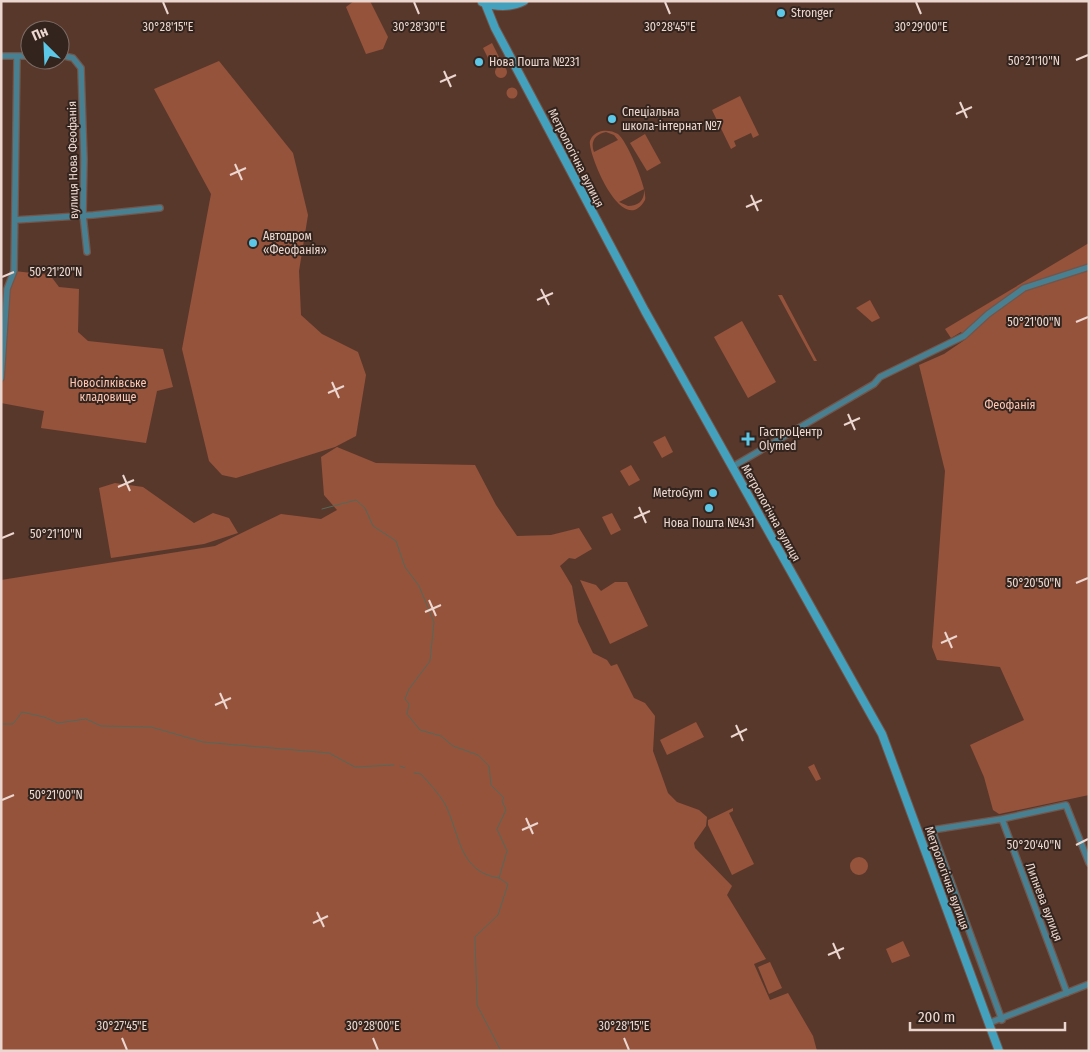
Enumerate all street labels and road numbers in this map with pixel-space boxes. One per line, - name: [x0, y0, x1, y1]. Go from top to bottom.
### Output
- street label: вулиця Нова Феофанія: [65, 101, 81, 219]
- street label: Метрологічна вулиця: [545, 106, 607, 210]
- street label: Метрологічна вулиця: [739, 462, 803, 564]
- street label: Метрологічна вулиця: [922, 824, 972, 932]
- street label: Липнева вулиця: [1023, 861, 1065, 943]

